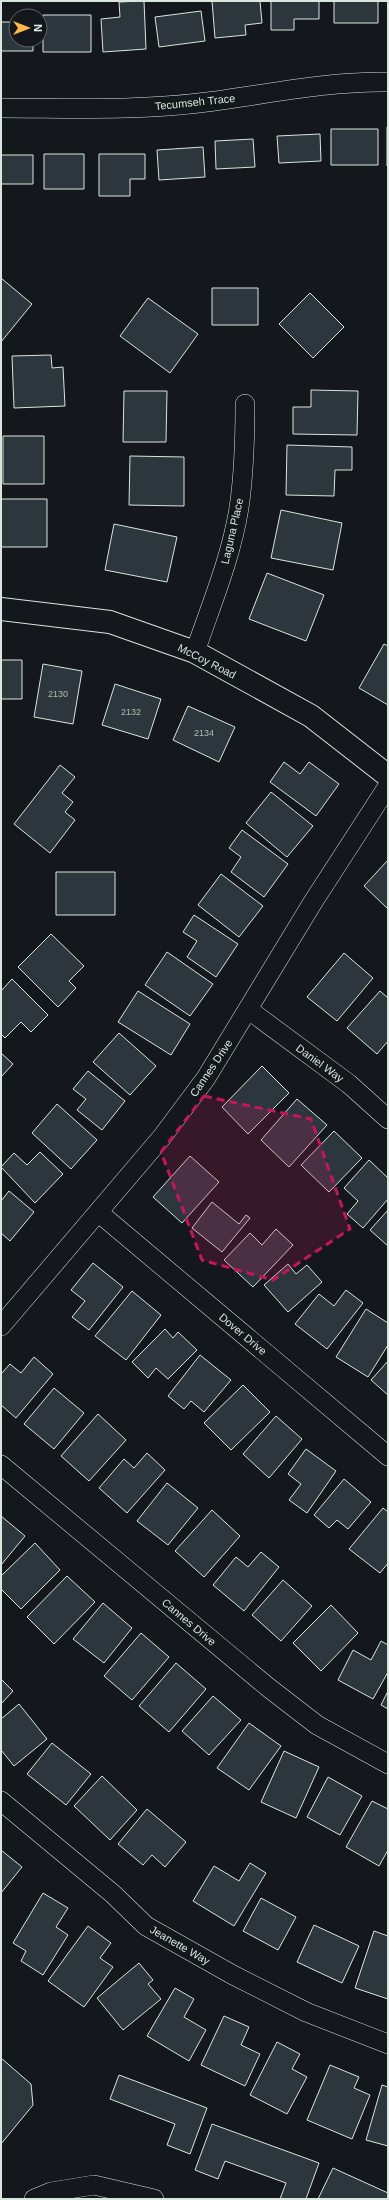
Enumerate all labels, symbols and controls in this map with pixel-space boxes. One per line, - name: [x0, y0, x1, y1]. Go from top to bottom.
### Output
- north arrow: [8, 8, 48, 48]
- text: N: [32, 24, 44, 32]
- street label: Tecumseh Trace: [154, 92, 236, 112]
- street label: Laguna Place: [219, 497, 245, 565]
- street label: McCoy Road: [176, 641, 238, 681]
- house number: 2130: [48, 689, 68, 699]
- house number: 2132: [121, 707, 141, 717]
- house number: 2134: [194, 728, 214, 738]
- street label: Cannes Drive: [187, 1037, 235, 1099]
- street label: Daniel Way: [294, 1042, 347, 1085]
- street label: Dover Drive: [217, 1311, 269, 1357]
- street label: Cannes Drive: [160, 1596, 218, 1648]
- street label: Jeanette Way: [148, 1923, 212, 1967]

